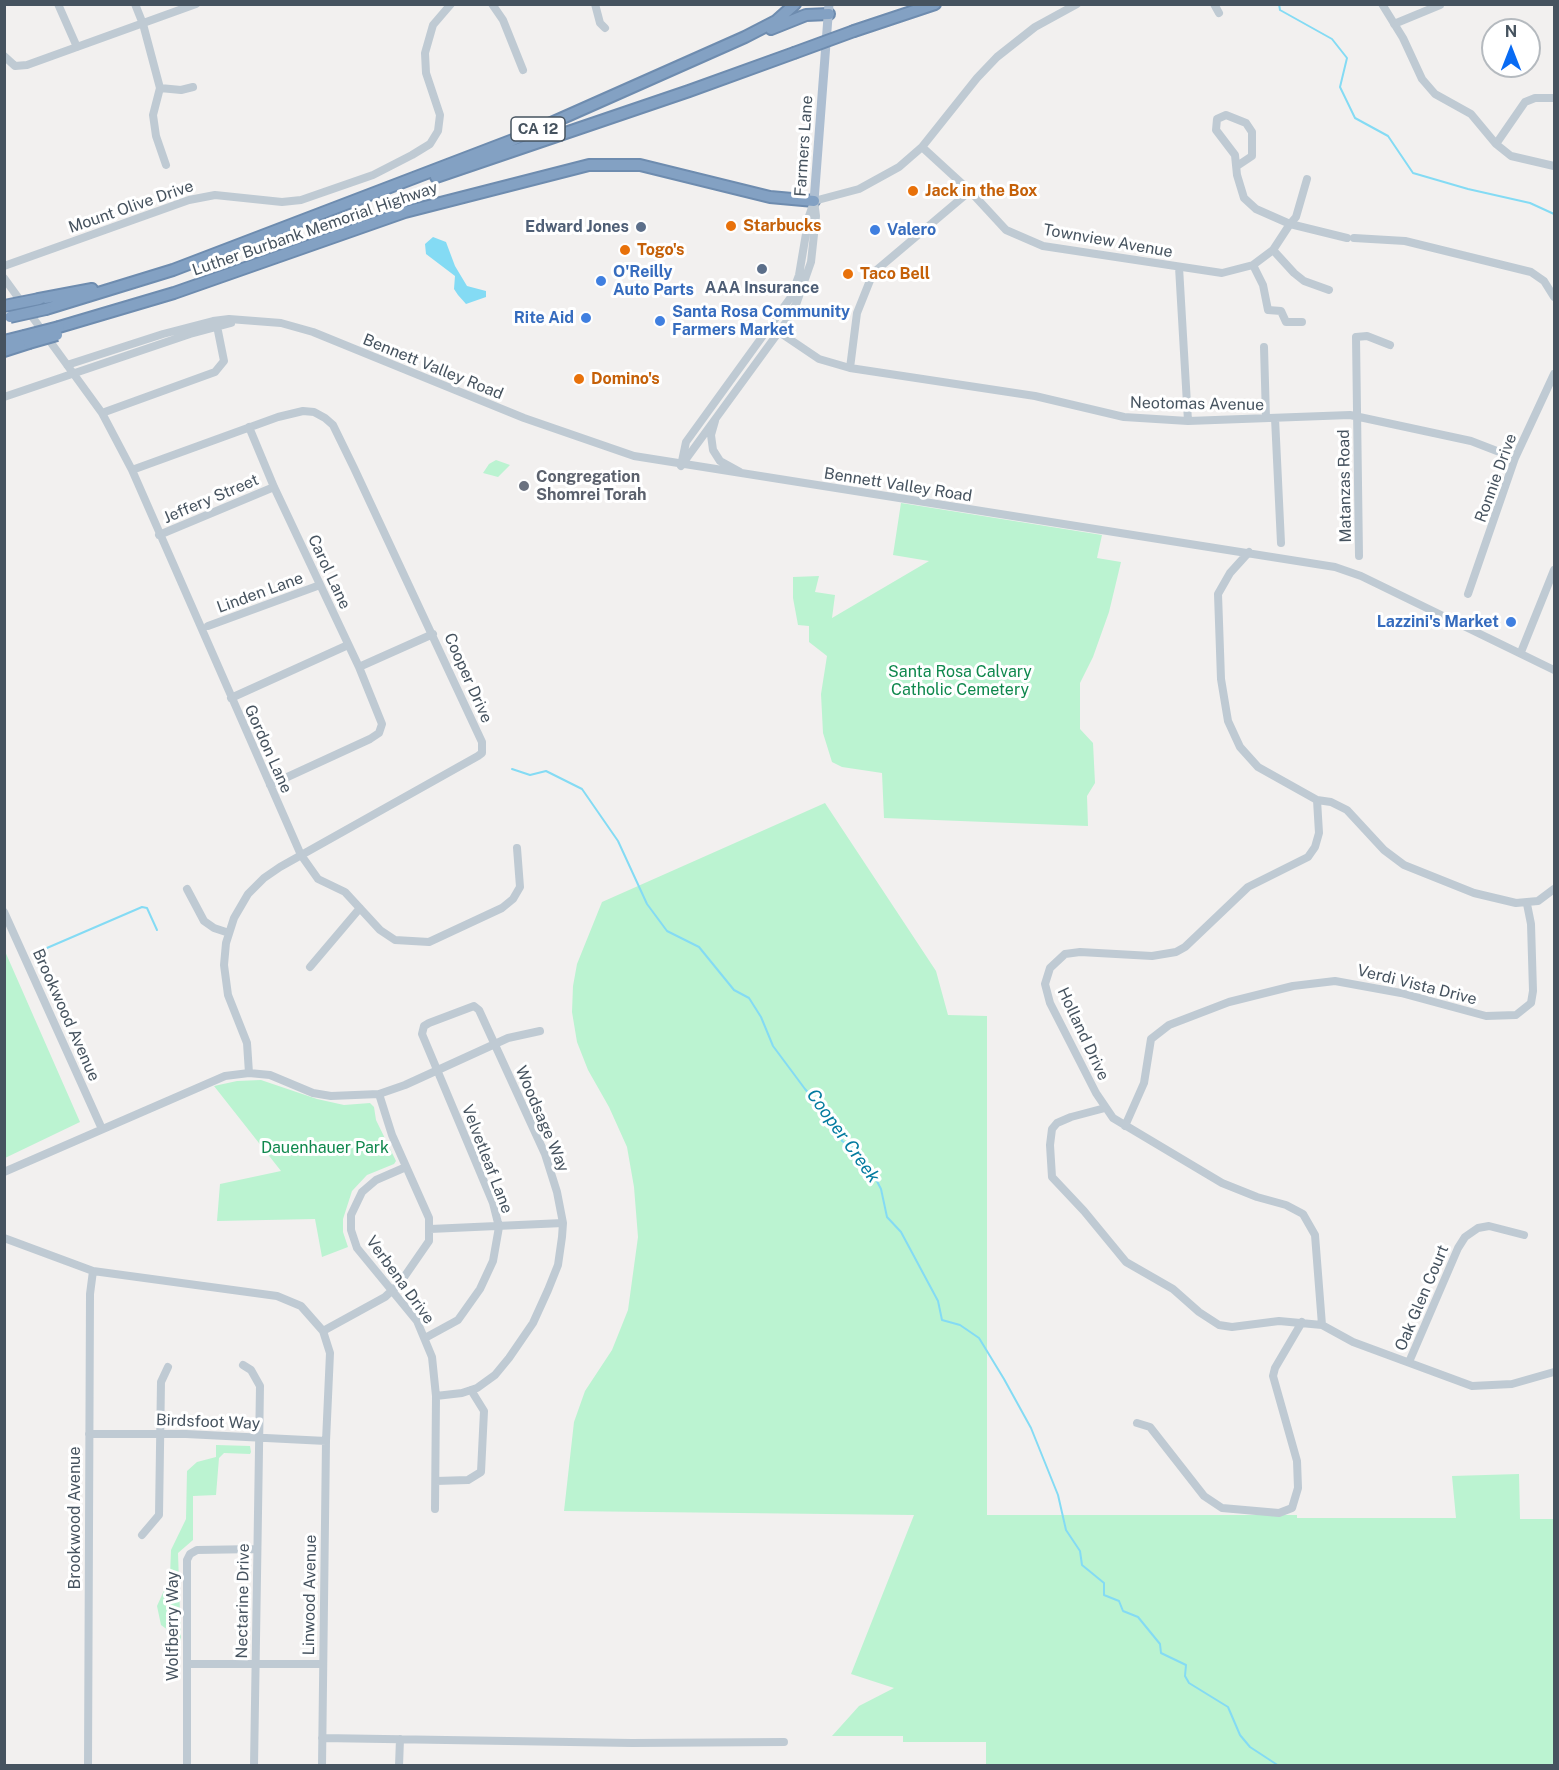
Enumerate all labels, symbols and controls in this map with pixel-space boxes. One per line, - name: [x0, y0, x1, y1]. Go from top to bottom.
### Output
- north arrow: [1481, 18, 1541, 78]
- text: N: [1505, 22, 1517, 41]
- street label: Farmers Lane: [791, 95, 817, 197]
- road number: CA 12: [511, 117, 565, 141]
- street label: Mount Olive Drive: [66, 177, 196, 237]
- street label: Luther Burbank Memorial Highway: [190, 178, 440, 280]
- place label: Jack in the Box: [925, 181, 1038, 201]
- marker: Jack in the Box: [906, 184, 920, 198]
- place label: Starbucks: [743, 216, 821, 236]
- place label: Edward Jones: [525, 217, 629, 237]
- marker: Starbucks: [724, 219, 738, 233]
- marker: Edward Jones: [634, 220, 648, 234]
- place label: Valero: [887, 220, 936, 240]
- street label: Townview Avenue: [1042, 220, 1174, 262]
- marker: Valero: [868, 223, 882, 237]
- place label: Togo's: [637, 240, 684, 260]
- marker: Togo's: [618, 243, 632, 257]
- place label: O'Reilly Auto Parts: [613, 262, 694, 300]
- marker: AAA Insurance: [755, 262, 769, 276]
- place label: Taco Bell: [860, 264, 930, 284]
- marker: Taco Bell: [841, 267, 855, 281]
- marker: O'Reilly Auto Parts: [594, 274, 608, 288]
- place label: AAA Insurance: [705, 278, 819, 298]
- place label: Santa Rosa Community Farmers Market: [672, 302, 850, 340]
- place label: Rite Aid: [514, 308, 574, 328]
- marker: Rite Aid: [579, 311, 593, 325]
- marker: Santa Rosa Community Farmers Market: [653, 314, 667, 328]
- street label: Bennett Valley Road: [360, 330, 506, 404]
- place label: Domino's: [591, 369, 660, 389]
- marker: Domino's: [572, 372, 586, 386]
- street label: Neotomas Avenue: [1130, 393, 1264, 415]
- street label: Matanzas Road: [1334, 429, 1356, 543]
- street label: Ronnie Drive: [1471, 431, 1521, 525]
- street label: Bennett Valley Road: [823, 464, 973, 506]
- place label: Congregation Shomrei Torah: [536, 467, 647, 505]
- street label: Jeffery Street: [160, 470, 262, 528]
- marker: Congregation Shomrei Torah: [517, 479, 531, 493]
- street label: Carol Lane: [303, 532, 355, 612]
- street label: Linden Lane: [214, 569, 306, 617]
- place label: Lazzini's Market: [1377, 612, 1499, 632]
- marker: Lazzini's Market: [1504, 615, 1518, 629]
- street label: Cooper Drive: [440, 630, 496, 726]
- park label: Santa Rosa Calvary Catholic Cemetery: [888, 662, 1032, 700]
- street label: Gordon Lane: [240, 702, 296, 796]
- street label: Brookwood Avenue: [28, 946, 104, 1084]
- street label: Verdi Vista Drive: [1355, 961, 1479, 1009]
- street label: Holland Drive: [1053, 984, 1113, 1084]
- street label: Woodsage Way: [511, 1063, 573, 1175]
- water label: Cooper Creek: [802, 1085, 884, 1187]
- street label: Velvetleaf Lane: [457, 1102, 517, 1216]
- park label: Dauenhauer Park: [261, 1138, 389, 1158]
- street label: Verbena Drive: [362, 1232, 438, 1328]
- street label: Oak Glen Court: [1391, 1242, 1453, 1354]
- street label: Birdsfoot Way: [156, 1411, 260, 1433]
- street label: Brookwood Avenue: [65, 1447, 85, 1589]
- street label: Linwood Avenue: [299, 1534, 321, 1656]
- street label: Nectarine Drive: [232, 1543, 254, 1659]
- street label: Wolfberry Way: [163, 1571, 183, 1681]

